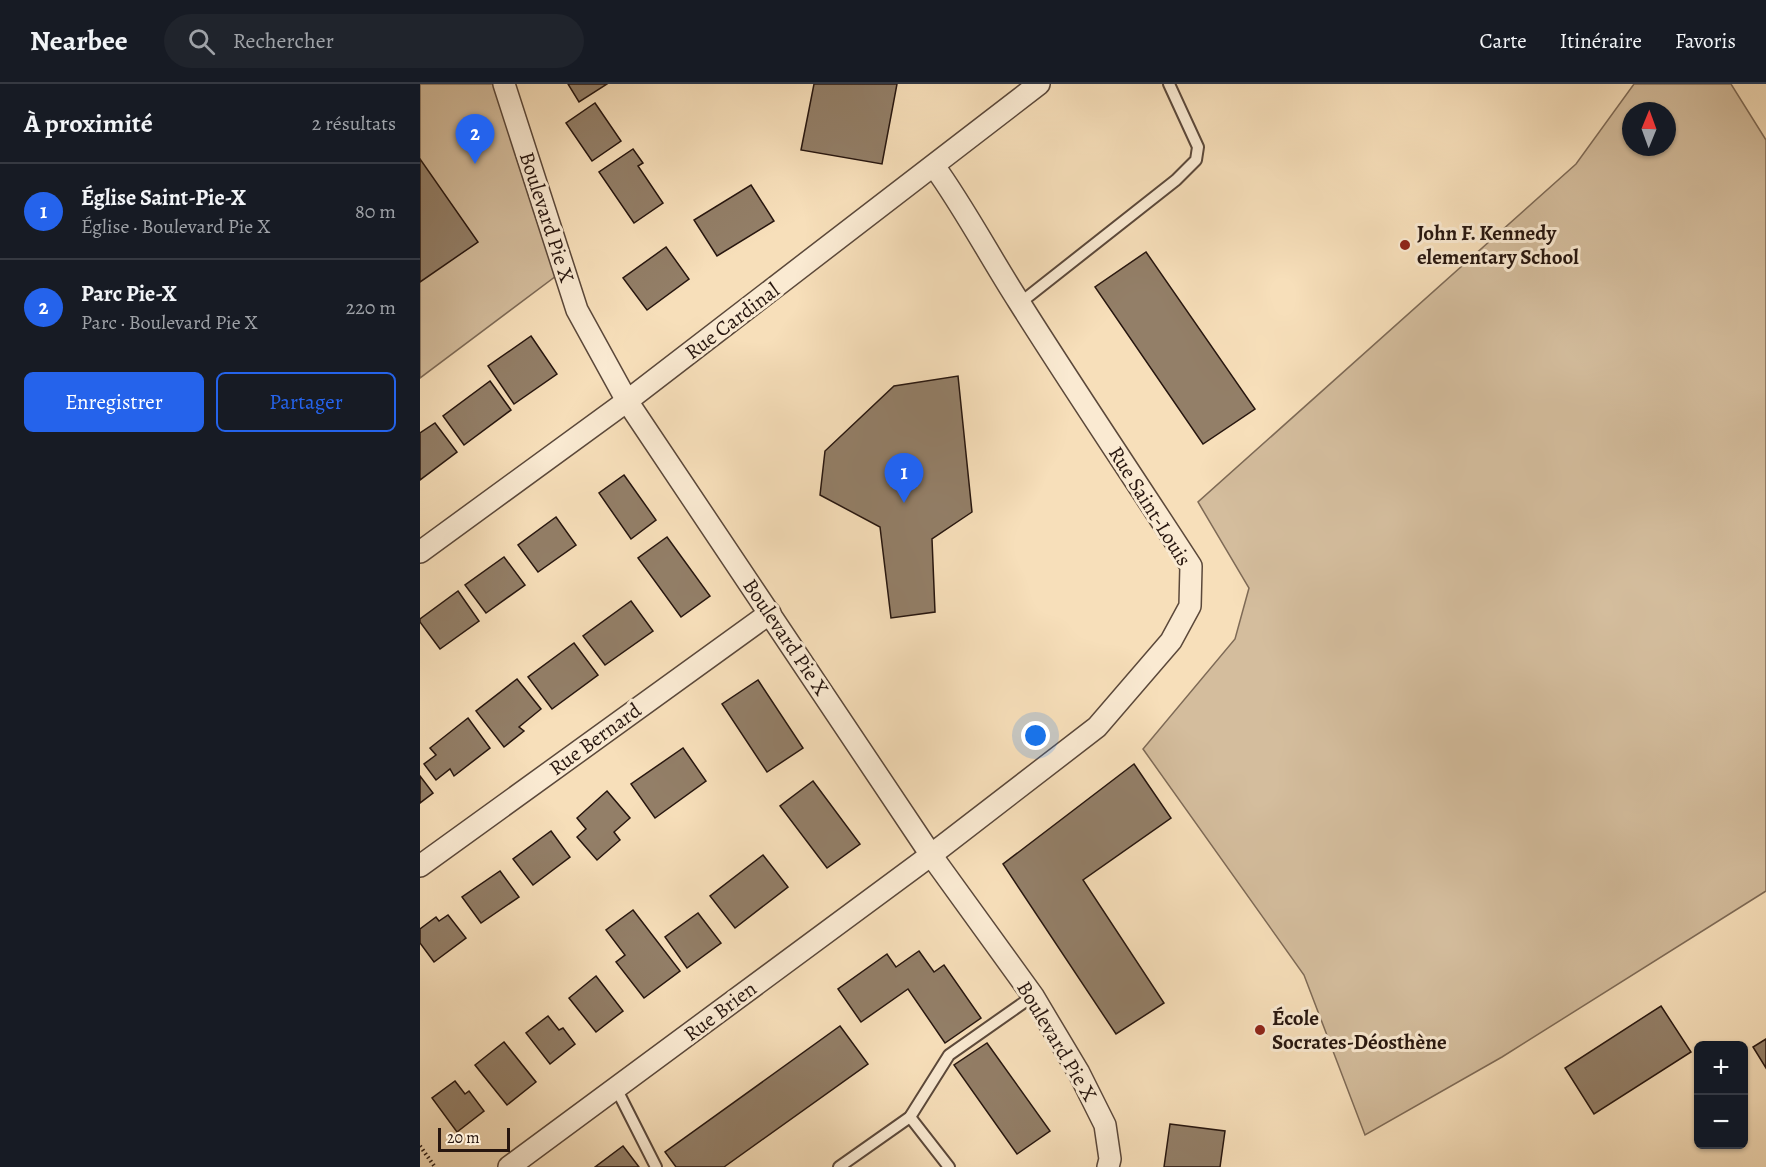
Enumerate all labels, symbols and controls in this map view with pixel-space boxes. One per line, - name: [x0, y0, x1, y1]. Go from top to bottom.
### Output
- search box: [164, 14, 584, 68]
- text: Nearbee: [30, 22, 128, 60]
- icon: search: [185, 25, 218, 58]
- text: Rechercher: [233, 26, 334, 56]
- text: Carte: [1479, 27, 1527, 55]
- text: Itinéraire: [1560, 27, 1642, 55]
- text: Favoris: [1675, 27, 1736, 55]
- north arrow: [1622, 102, 1676, 156]
- text: À proximité: [24, 106, 153, 141]
- text: 2 résultats: [312, 110, 396, 137]
- pin: 2: [456, 115, 494, 164]
- street label: Boulevard Pie X: [513, 148, 581, 286]
- text: Église Saint-Pie-X: [81, 183, 246, 213]
- text: 1: [40, 198, 47, 225]
- text: 80 m: [355, 198, 396, 225]
- text: Église · Boulevard Pie X: [81, 213, 270, 240]
- place label: John F. Kennedy elementary School: [1417, 219, 1579, 271]
- marker: John F. Kennedy elementary School: [1398, 238, 1412, 252]
- street label: Rue Cardinal: [679, 276, 785, 366]
- text: Parc Pie-X: [81, 279, 177, 309]
- text: 2: [39, 294, 48, 321]
- text: 220 m: [346, 294, 396, 321]
- text: Parc · Boulevard Pie X: [81, 309, 258, 336]
- button: Enregistrer: [24, 372, 204, 432]
- button: Partager: [216, 372, 396, 432]
- street label: Rue Saint-Louis: [1102, 441, 1198, 571]
- pin: 1: [884, 454, 924, 503]
- street label: Boulevard Pie X: [737, 573, 836, 701]
- street label: Rue Bernard: [543, 696, 647, 782]
- your location: [1021, 721, 1050, 750]
- street label: Rue Brien: [678, 974, 762, 1048]
- street label: Boulevard Pie X: [1010, 976, 1104, 1106]
- place label: École Socrates-Déosthène: [1272, 1004, 1447, 1056]
- marker: École Socrates-Déosthène: [1253, 1023, 1267, 1037]
- map controls: [1694, 1041, 1748, 1149]
- button: +: [1694, 1041, 1748, 1095]
- button: −: [1694, 1095, 1748, 1149]
- scale bar: [438, 1125, 510, 1152]
- text: 20 m: [447, 1127, 480, 1149]

